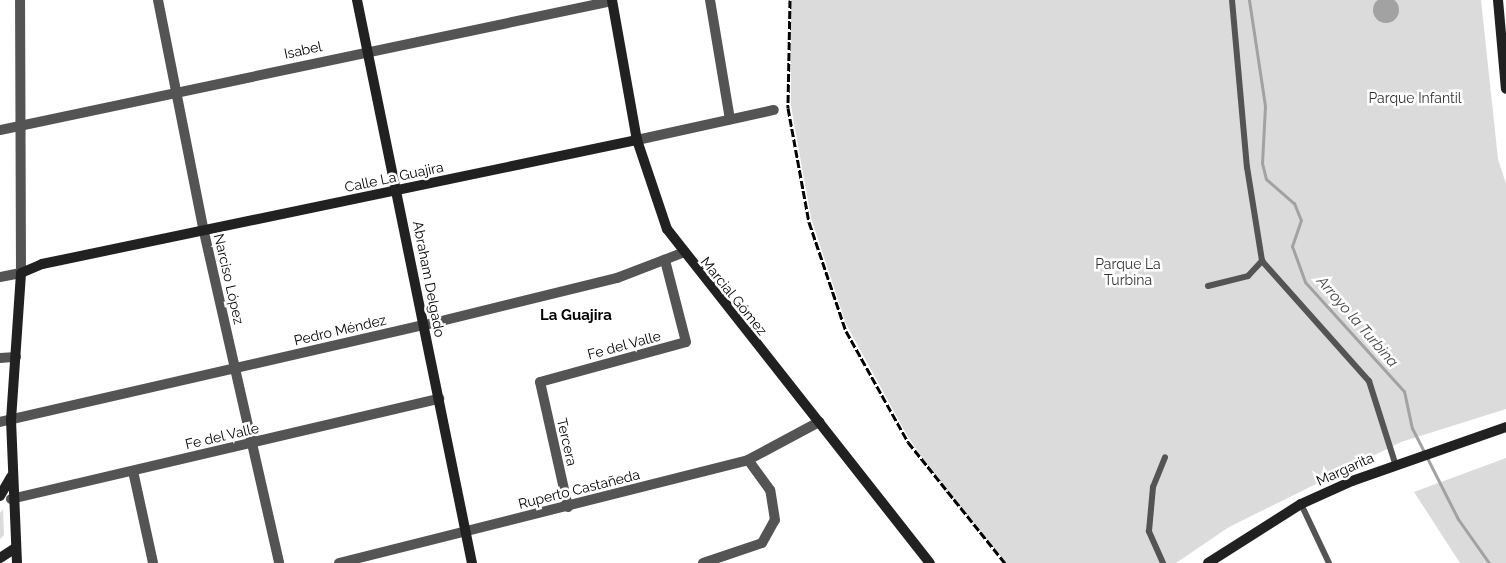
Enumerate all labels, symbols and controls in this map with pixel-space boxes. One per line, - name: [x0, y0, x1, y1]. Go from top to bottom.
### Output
- street label: Isabel: [282, 38, 324, 62]
- park label: Parque Infantil: [1368, 90, 1462, 106]
- street label: Calle La Guajira: [343, 158, 445, 196]
- street label: Abraham Delgado: [409, 219, 449, 339]
- street label: Narciso López: [210, 232, 248, 326]
- street label: Marcial Gómez: [697, 253, 771, 339]
- park label: Parque La Turbina: [1095, 256, 1161, 288]
- water label: Arroyo la Turbina: [1312, 273, 1402, 371]
- district label: La Guajira: [540, 307, 612, 325]
- street label: Pedro Méndez: [292, 311, 388, 349]
- street label: Fe del Valle: [585, 327, 663, 363]
- street label: Tercera: [553, 417, 581, 467]
- street label: Fe del Valle: [183, 419, 261, 453]
- street label: Margarita: [1314, 449, 1376, 489]
- street label: Ruperto Castañeda: [517, 466, 641, 512]

